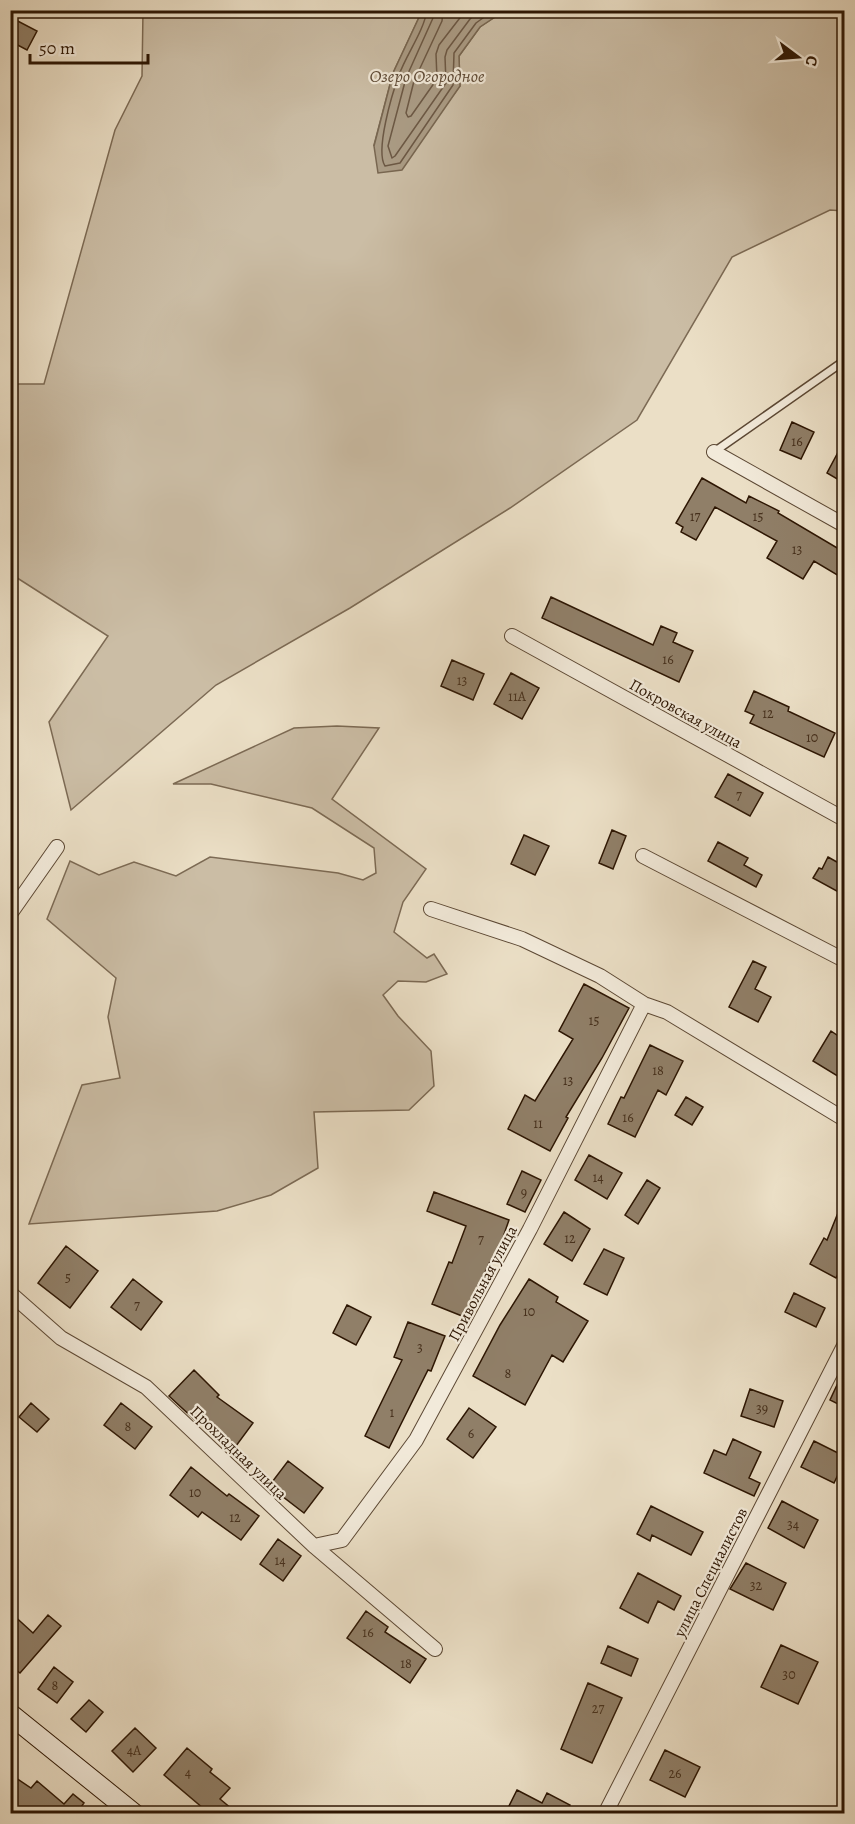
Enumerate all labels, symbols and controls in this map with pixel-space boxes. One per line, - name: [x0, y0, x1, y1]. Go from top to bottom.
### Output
- scale bar: [30, 27, 148, 65]
- north arrow: [768, 27, 828, 87]
- text: 50 m: [39, 36, 75, 60]
- text: С: [799, 53, 823, 69]
- water label: Озеро Огородное: [369, 64, 485, 88]
- house number: 16: [791, 432, 803, 451]
- house number: 17: [690, 507, 700, 526]
- house number: 15: [753, 507, 763, 526]
- house number: 13: [792, 540, 802, 559]
- house number: 16: [662, 650, 674, 669]
- house number: 13: [457, 671, 467, 690]
- street label: Покровская улица: [625, 674, 746, 754]
- house number: 11А: [508, 687, 527, 706]
- house number: 12: [762, 704, 774, 723]
- house number: 10: [806, 728, 818, 747]
- house number: 7: [736, 786, 742, 805]
- house number: 15: [589, 1011, 599, 1030]
- house number: 18: [652, 1061, 664, 1080]
- house number: 13: [563, 1071, 573, 1090]
- house number: 16: [622, 1108, 634, 1127]
- house number: 11: [533, 1114, 543, 1133]
- house number: 14: [592, 1168, 604, 1187]
- house number: 9: [521, 1183, 527, 1202]
- street label: Привольная улица: [443, 1221, 523, 1345]
- house number: 12: [564, 1229, 576, 1248]
- house number: 7: [478, 1230, 484, 1249]
- house number: 5: [65, 1268, 71, 1287]
- house number: 7: [134, 1296, 140, 1315]
- house number: 10: [523, 1302, 535, 1321]
- house number: 3: [417, 1338, 423, 1357]
- house number: 8: [505, 1364, 512, 1383]
- house number: 39: [756, 1399, 768, 1418]
- street label: Прохладная улица: [185, 1401, 292, 1505]
- house number: 1: [390, 1403, 395, 1422]
- house number: 8: [125, 1417, 132, 1436]
- house number: 6: [468, 1424, 474, 1443]
- house number: 10: [189, 1483, 201, 1502]
- street label: улица Специалистов: [668, 1504, 753, 1642]
- house number: 12: [229, 1508, 241, 1527]
- house number: 34: [787, 1515, 799, 1534]
- house number: 14: [274, 1551, 286, 1570]
- house number: 32: [750, 1576, 763, 1595]
- house number: 16: [362, 1623, 374, 1642]
- house number: 18: [400, 1654, 412, 1673]
- house number: 30: [782, 1665, 796, 1684]
- house number: 8: [52, 1676, 59, 1695]
- house number: 27: [592, 1699, 604, 1718]
- house number: 4А: [127, 1741, 142, 1760]
- house number: 4: [185, 1763, 191, 1782]
- house number: 26: [668, 1764, 682, 1783]

